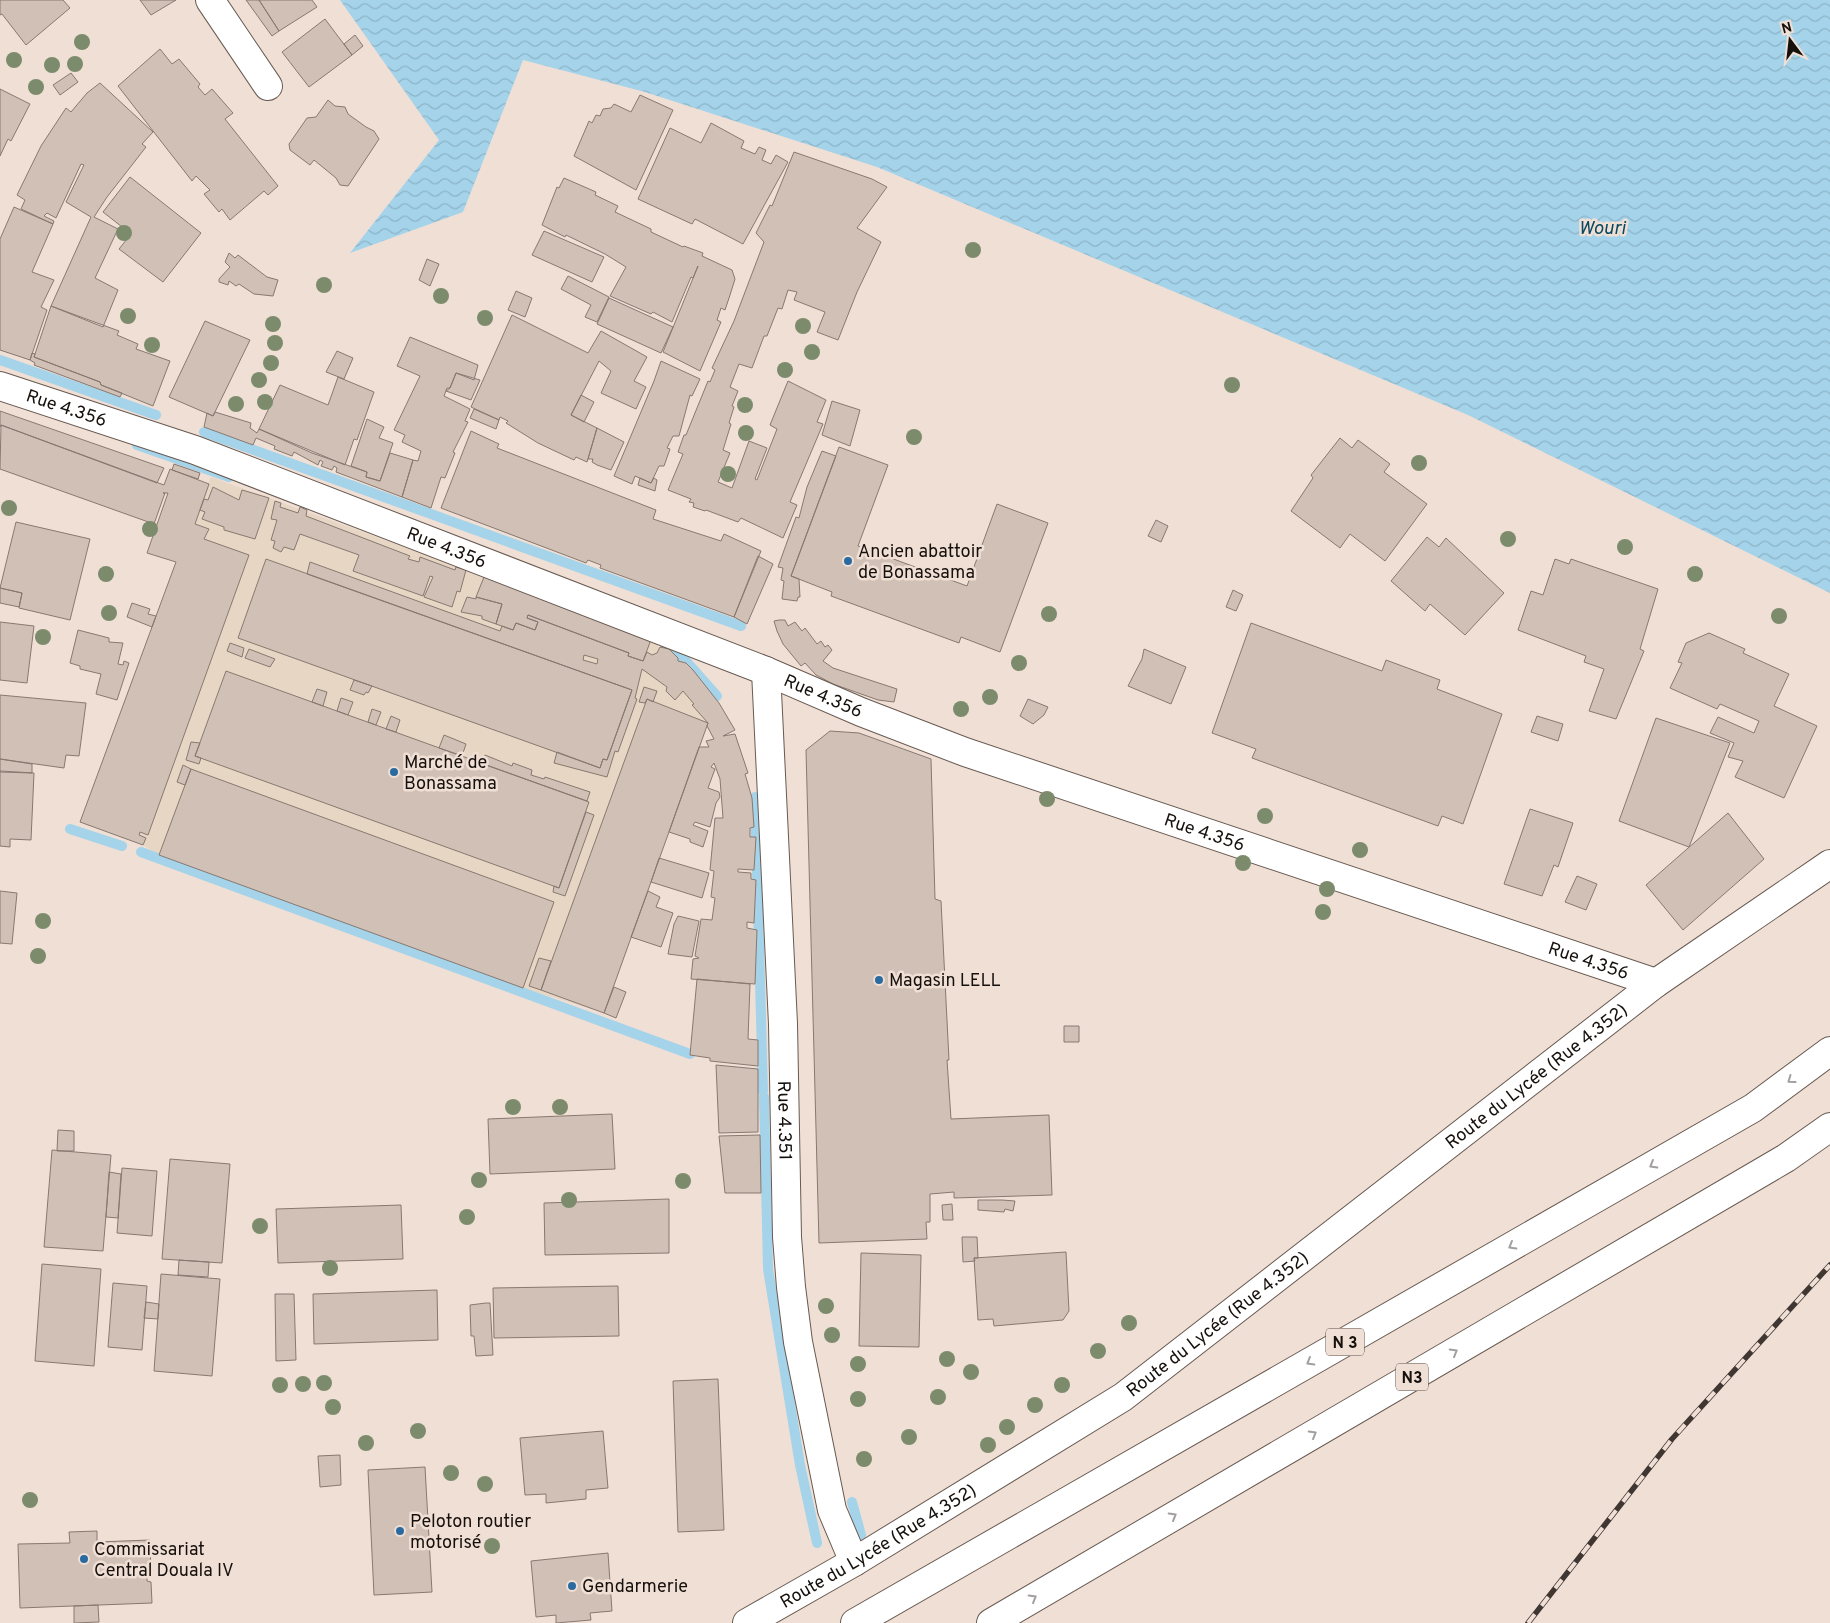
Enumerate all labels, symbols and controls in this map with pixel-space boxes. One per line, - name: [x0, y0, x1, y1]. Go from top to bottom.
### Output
- north arrow: [1765, 15, 1815, 65]
- text: N: [1780, 19, 1794, 38]
- water label: Wouri: [1578, 217, 1627, 241]
- street label: Rue 4.356: [23, 385, 109, 433]
- street label: Rue 4.356: [403, 523, 489, 575]
- place label: Ancien abattoir de Bonassama: [858, 541, 982, 585]
- marker: Ancien abattoir de Bonassama: [842, 555, 854, 567]
- street label: Rue 4.356: [780, 670, 866, 724]
- place label: Marché de Bonassama: [404, 752, 497, 796]
- marker: Marché de Bonassama: [388, 766, 400, 778]
- street label: Rue 4.356: [1161, 809, 1247, 858]
- street label: Rue 4.356: [1545, 938, 1632, 986]
- place label: Magasin LELL: [889, 970, 1001, 993]
- marker: Magasin LELL: [873, 974, 885, 986]
- street label: Route du Lycée (Rue 4.352): [1441, 999, 1633, 1155]
- one-way arrow: [1787, 1074, 1797, 1083]
- street label: Rue 4.351: [771, 1081, 796, 1161]
- one-way arrow: [1649, 1159, 1658, 1169]
- one-way arrow: [1508, 1240, 1517, 1250]
- street label: Route du Lycée (Rue 4.352): [1122, 1247, 1314, 1403]
- road number: N 3: [1326, 1328, 1364, 1355]
- one-way arrow: [1448, 1349, 1457, 1359]
- one-way arrow: [1307, 1355, 1316, 1365]
- road number: N3: [1396, 1364, 1428, 1390]
- one-way arrow: [1308, 1431, 1317, 1441]
- street label: Route du Lycée (Rue 4.352): [777, 1480, 981, 1615]
- place label: Peloton routier motorisé: [410, 1511, 531, 1555]
- one-way arrow: [1168, 1513, 1177, 1523]
- marker: Peloton routier motorisé: [394, 1525, 406, 1537]
- place label: Commissariat Central Douala IV: [94, 1539, 234, 1583]
- marker: Commissariat Central Douala IV: [78, 1553, 90, 1565]
- place label: Gendarmerie: [582, 1576, 688, 1599]
- marker: Gendarmerie: [566, 1580, 578, 1592]
- one-way arrow: [1027, 1595, 1036, 1605]

